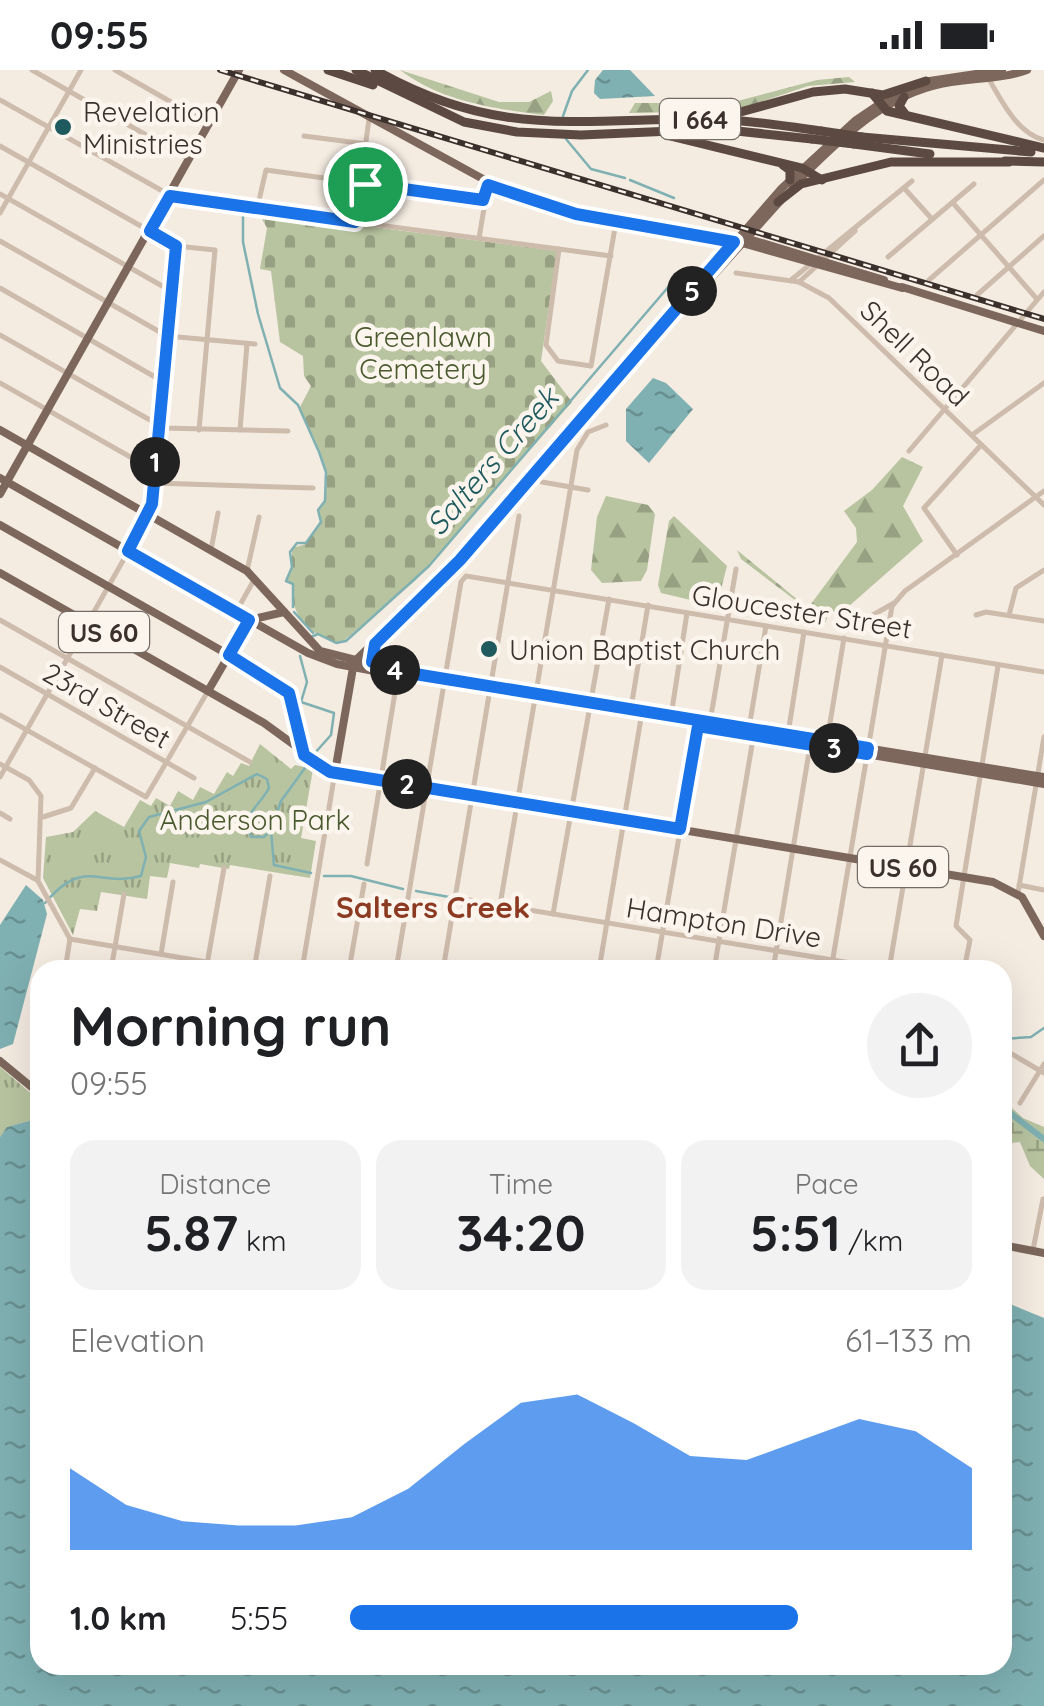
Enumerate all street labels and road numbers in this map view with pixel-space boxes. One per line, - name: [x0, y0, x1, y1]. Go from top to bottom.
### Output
- road number: I 664: [660, 99, 740, 139]
- street label: Shell Road: [853, 293, 977, 413]
- street label: Gloucester Street: [690, 576, 914, 646]
- road number: US 60: [59, 612, 149, 652]
- street label: 23rd Street: [37, 654, 177, 756]
- road number: US 60: [858, 847, 948, 887]
- street label: Hampton Drive: [624, 889, 824, 955]

